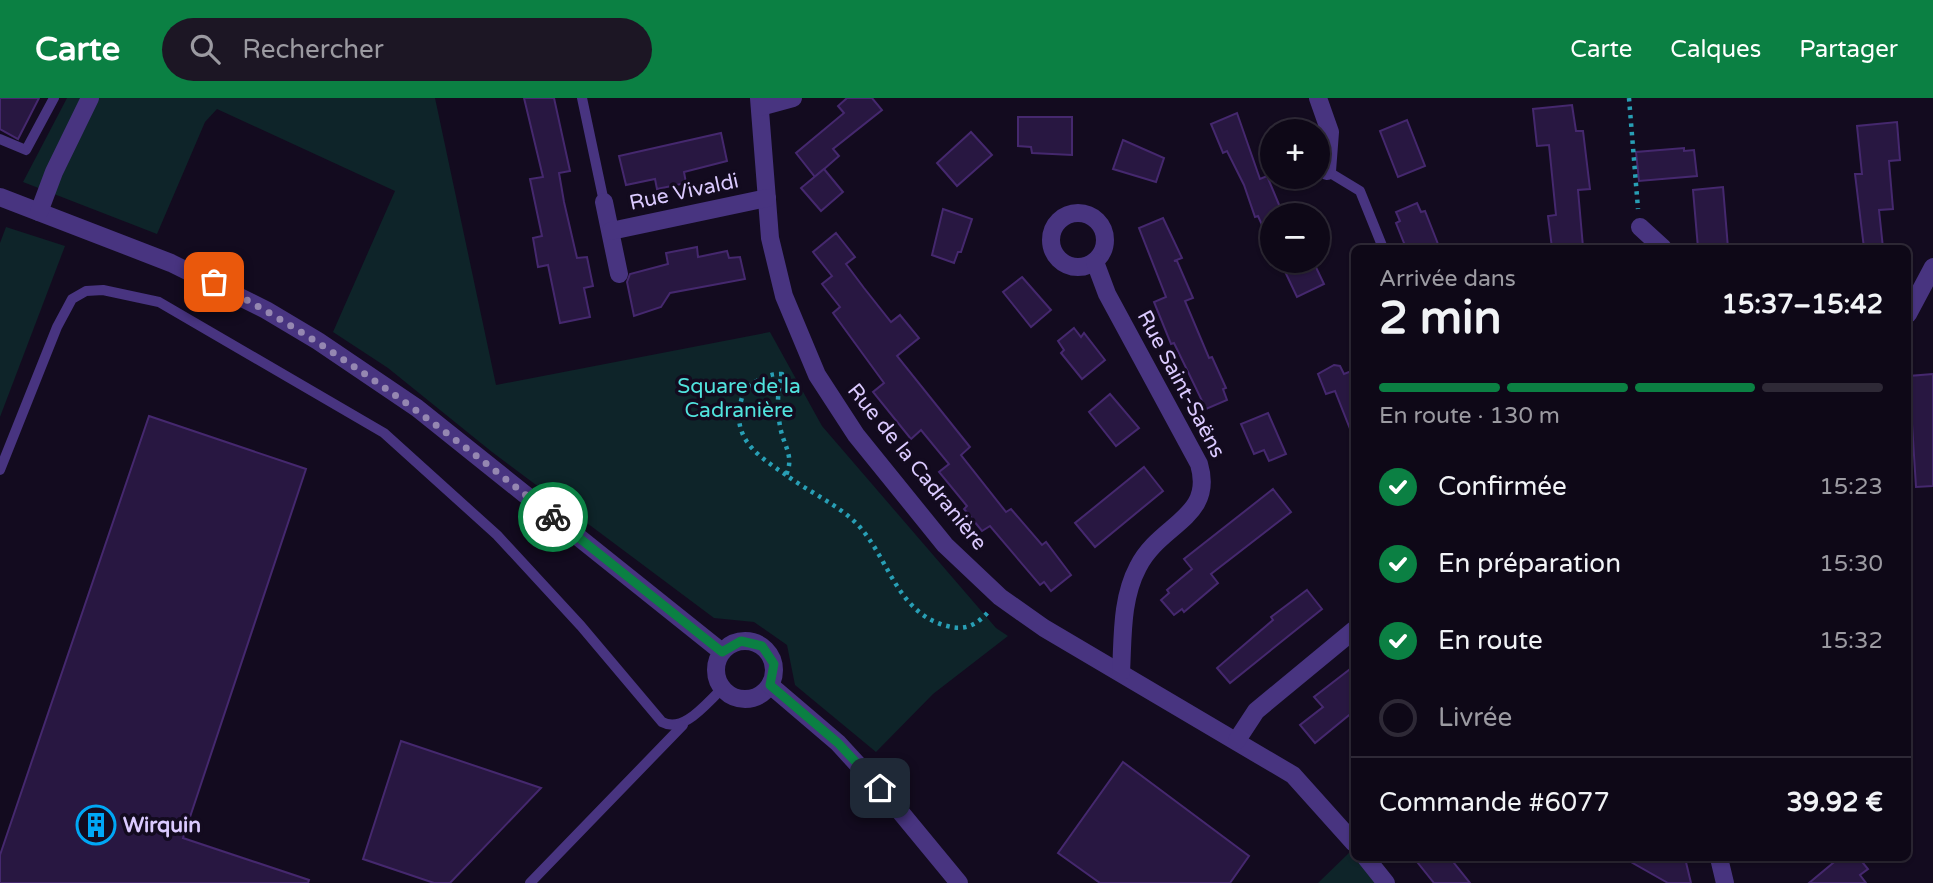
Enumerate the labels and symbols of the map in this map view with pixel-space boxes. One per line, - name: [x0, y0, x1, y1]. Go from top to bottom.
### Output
- street label: Rue Vivaldi: [627, 168, 741, 216]
- pin: [184, 252, 244, 312]
- street label: Rue Saint-Saëns: [1132, 306, 1230, 462]
- park label: Square de la Cadranière: [677, 374, 801, 423]
- street label: Rue de la Cadranière: [842, 379, 992, 555]
- courier: [518, 482, 588, 552]
- pin: [850, 758, 910, 818]
- building icon: Wirquin: [75, 804, 117, 846]
- place label: Wirquin: [123, 813, 201, 838]

